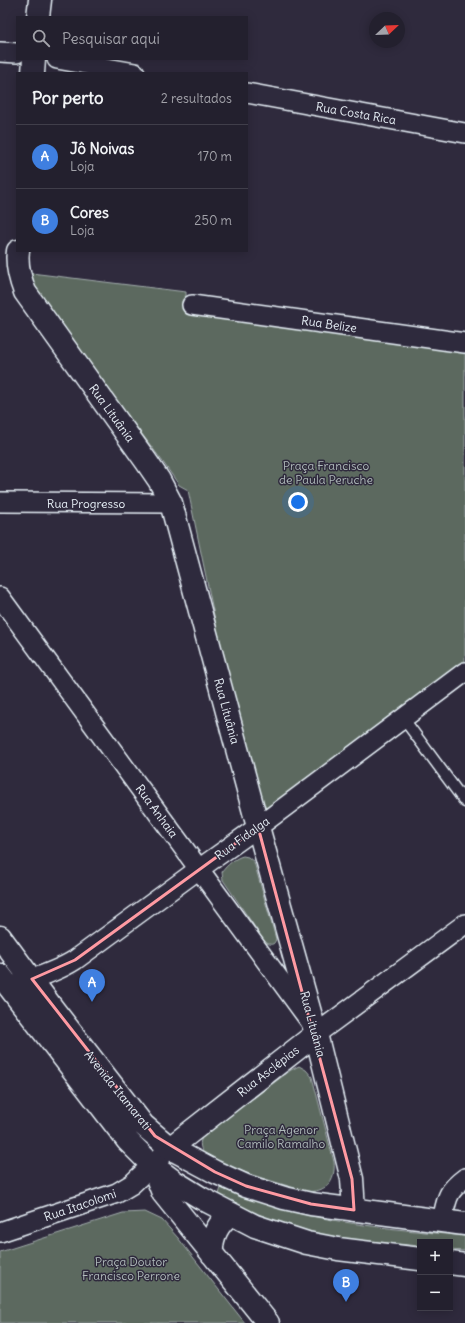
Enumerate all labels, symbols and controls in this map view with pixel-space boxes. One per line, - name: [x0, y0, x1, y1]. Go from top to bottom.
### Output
- north arrow: [369, 12, 405, 48]
- search box: [16, 16, 248, 60]
- icon: search: [30, 27, 52, 49]
- text: Pesquisar aqui: [62, 29, 160, 48]
- text: Por perto: [32, 87, 103, 109]
- text: 2 resultados: [161, 90, 232, 107]
- street label: Rua Costa Rica: [315, 99, 397, 127]
- text: Jô Noivas: [70, 139, 134, 158]
- text: A: [41, 148, 49, 165]
- text: 170 m: [197, 148, 232, 165]
- text: Loja: [70, 158, 95, 175]
- text: Cores: [70, 203, 109, 222]
- text: B: [41, 212, 49, 229]
- text: 250 m: [194, 212, 232, 229]
- text: Loja: [70, 222, 95, 239]
- street label: Rua Belize: [300, 313, 358, 335]
- street label: Rua Lituânia: [86, 381, 138, 445]
- park label: Praça Francisco de Paula Peruche: [279, 458, 373, 487]
- your location: [288, 492, 308, 512]
- street label: Rua Progresso: [47, 496, 125, 511]
- street label: Rua Lituânia: [211, 676, 243, 746]
- street label: Rua Anhaia: [133, 781, 181, 841]
- street label: Rua Fidalga: [212, 813, 272, 863]
- pin: A: [79, 969, 105, 1002]
- street label: Rua Lituânia: [297, 989, 329, 1059]
- street label: Rua Asclépias: [234, 1042, 302, 1100]
- street label: Avenida Itamarati: [81, 1047, 155, 1133]
- park label: Praça Agenor Camilo Ramalho: [237, 1122, 325, 1151]
- street label: Rua Itacolomi: [42, 1186, 118, 1224]
- map controls: [417, 1239, 453, 1311]
- button: +: [417, 1239, 453, 1275]
- park label: Praça Doutor Francisco Perrone: [82, 1254, 180, 1283]
- pin: B: [333, 1269, 359, 1302]
- button: −: [417, 1275, 453, 1311]

